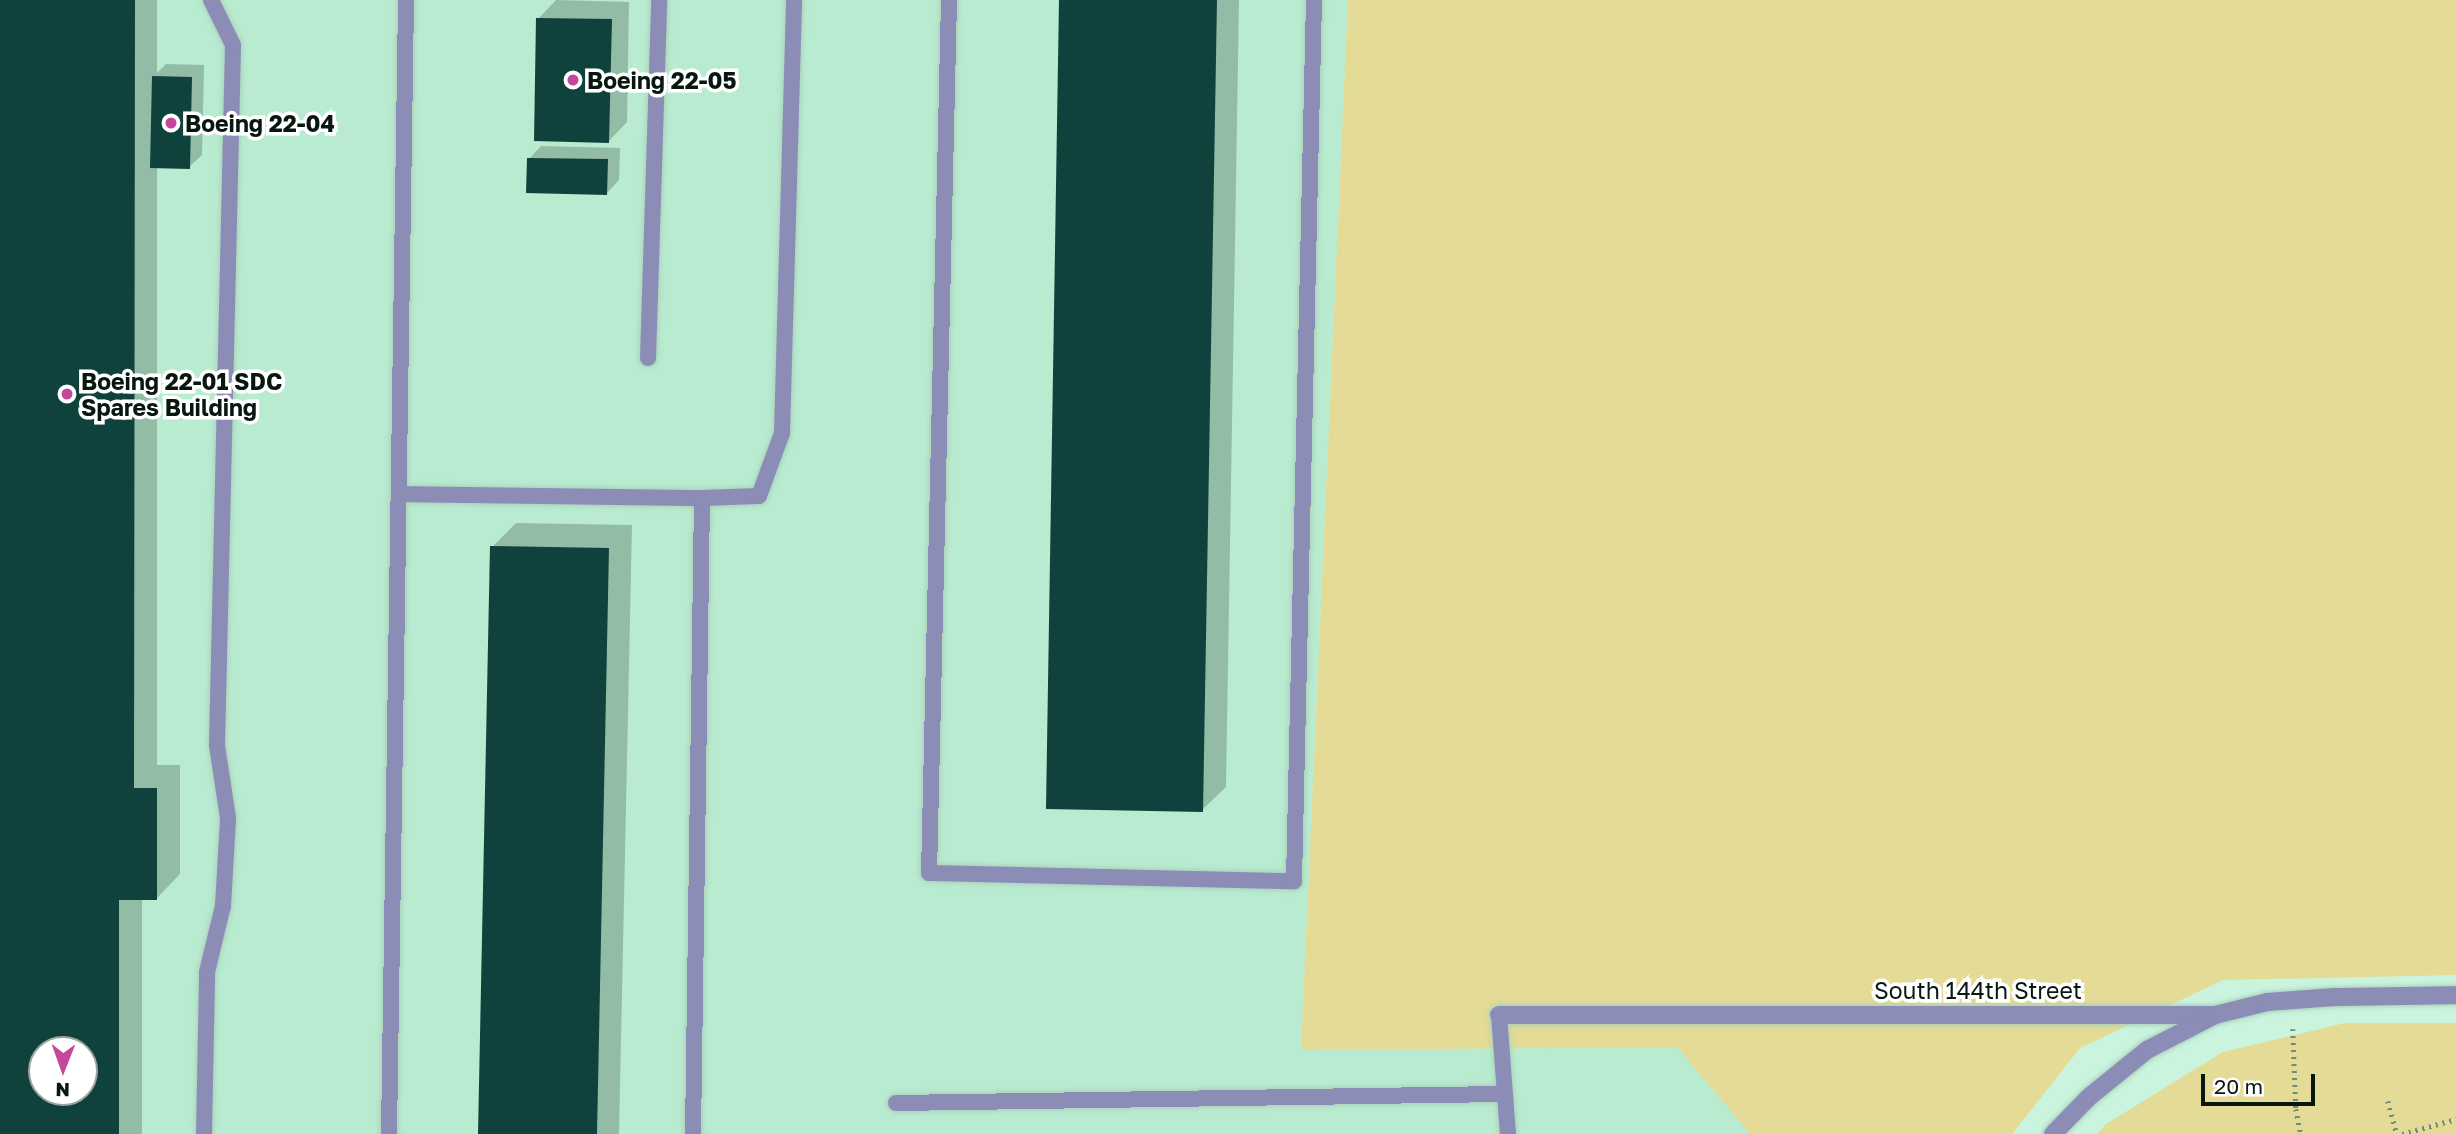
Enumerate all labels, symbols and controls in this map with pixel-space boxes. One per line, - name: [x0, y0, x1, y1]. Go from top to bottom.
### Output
- place label: Boeing 22-05: [587, 66, 736, 94]
- marker: Boeing 22-05: [565, 72, 581, 88]
- place label: Boeing 22-04: [185, 109, 335, 137]
- marker: Boeing 22-04: [163, 115, 179, 131]
- place label: Boeing 22-01 SDC Spares Building: [81, 367, 282, 421]
- marker: Boeing 22-01 SDC Spares Building: [59, 386, 75, 402]
- street label: South 144th Street: [1874, 976, 2082, 1004]
- north arrow: [28, 1036, 98, 1106]
- scale bar: [2204, 1060, 2318, 1104]
- text: 20 m: [2214, 1073, 2263, 1099]
- text: N: [55, 1079, 70, 1102]

